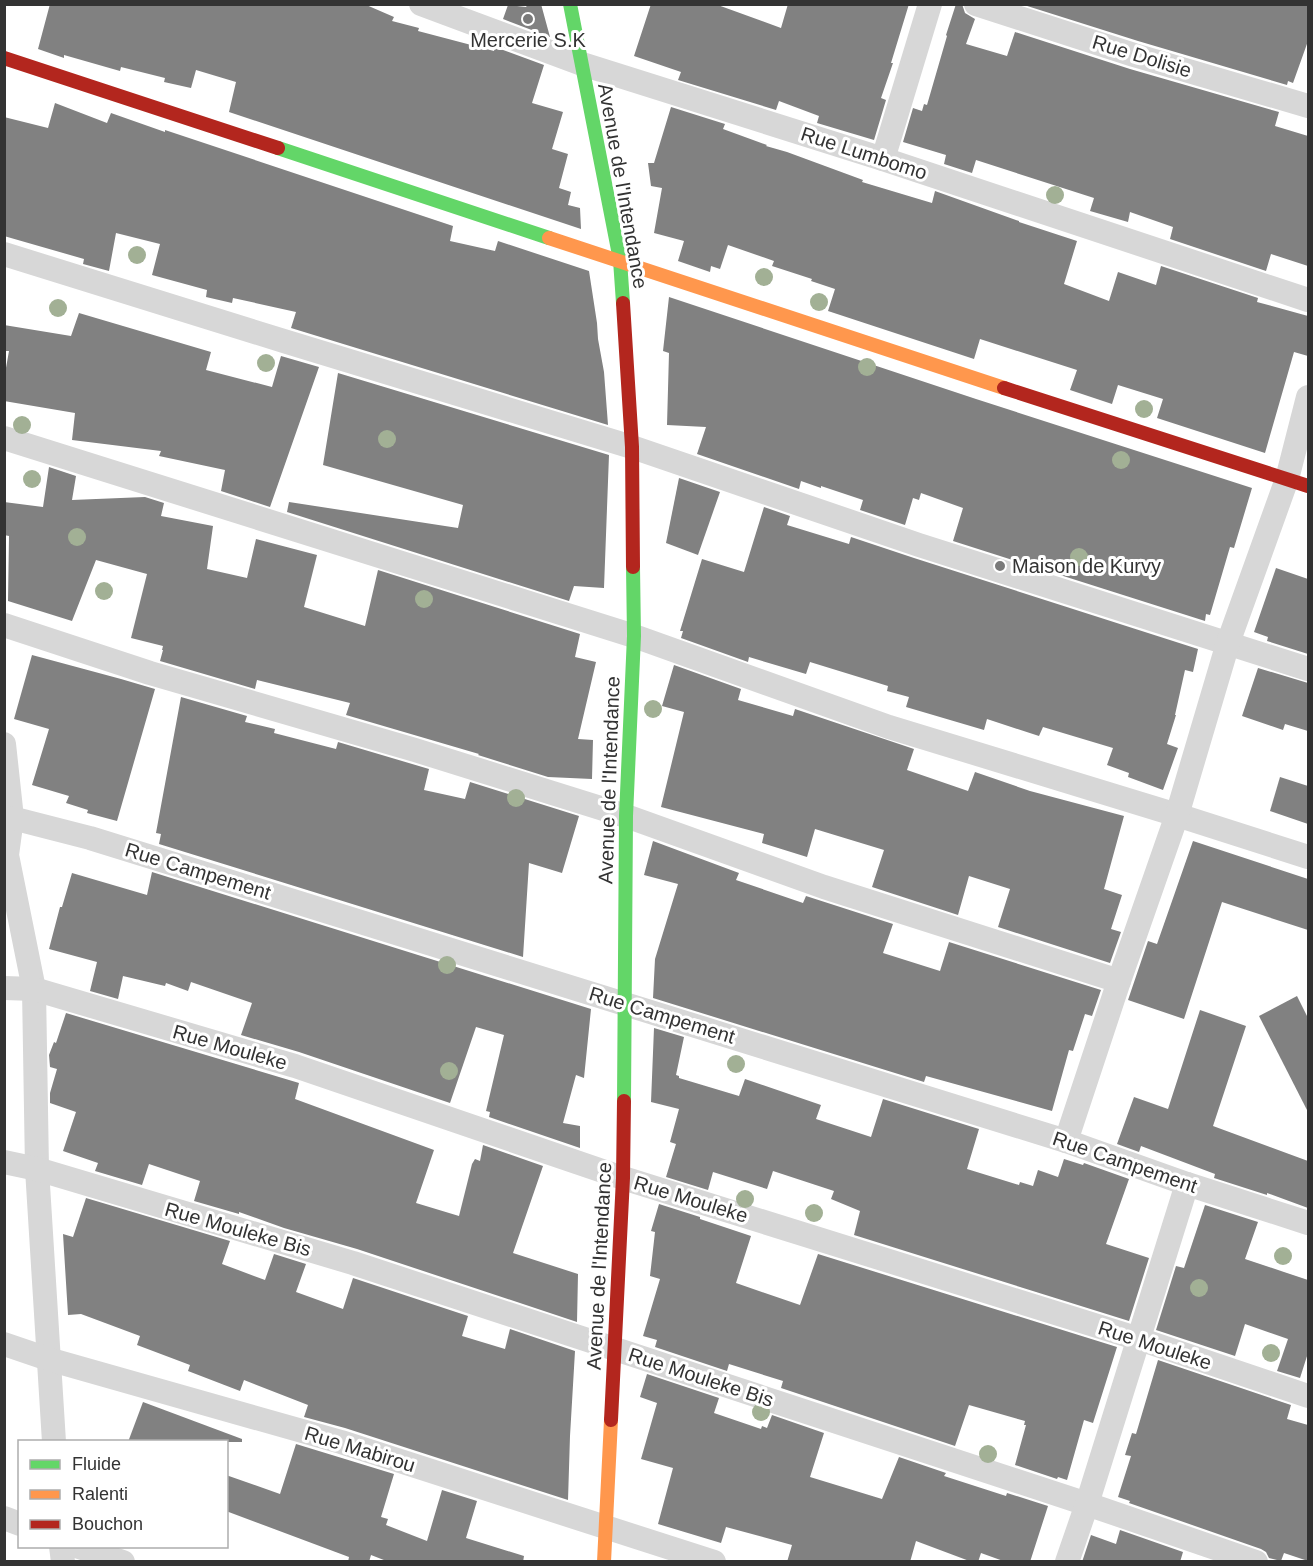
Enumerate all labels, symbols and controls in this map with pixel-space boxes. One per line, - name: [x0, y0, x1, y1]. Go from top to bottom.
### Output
- marker: Mercerie S.K: [521, 12, 535, 26]
- place label: Mercerie S.K: [470, 29, 586, 51]
- street label: Rue Dolisie: [1090, 31, 1194, 81]
- street label: Avenue de l'Intendance: [594, 82, 652, 290]
- street label: Rue Lumbomo: [798, 122, 930, 184]
- place label: Maison de Kurvy: [1012, 555, 1161, 577]
- marker: Maison de Kurvy: [993, 559, 1007, 573]
- street label: Avenue de l'Intendance: [594, 676, 624, 884]
- street label: Rue Campement: [122, 838, 274, 904]
- street label: Rue Campement: [586, 982, 738, 1048]
- street label: Rue Mouleke: [170, 1020, 290, 1074]
- street label: Rue Campement: [1050, 1127, 1200, 1197]
- street label: Avenue de l'Intendance: [583, 1162, 615, 1370]
- street label: Rue Mouleke: [631, 1171, 751, 1227]
- street label: Rue Mouleke Bis: [162, 1198, 314, 1260]
- street label: Rue Mouleke: [1096, 1316, 1214, 1374]
- street label: Rue Mouleke Bis: [626, 1343, 776, 1411]
- street label: Rue Mabirou: [302, 1422, 418, 1476]
- legend: [18, 1440, 228, 1548]
- text: Fluide: [72, 1454, 121, 1474]
- text: Ralenti: [72, 1484, 128, 1504]
- text: Bouchon: [72, 1514, 143, 1534]

